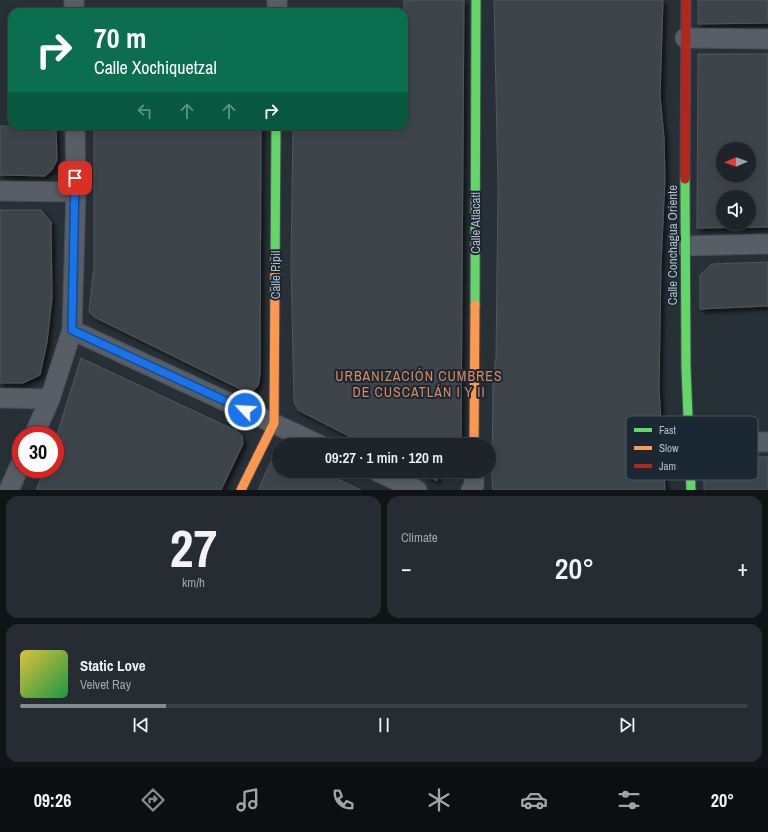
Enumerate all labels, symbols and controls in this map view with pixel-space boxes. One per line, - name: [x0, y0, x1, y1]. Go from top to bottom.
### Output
- text: 70 m: [94, 19, 146, 57]
- icon: right: [28, 24, 80, 76]
- text: Calle Xochiquetzal: [94, 55, 217, 80]
- icon: left: [134, 100, 156, 122]
- icon: ahead: [176, 100, 198, 122]
- icon: ahead: [218, 100, 240, 122]
- icon: right: [260, 100, 282, 122]
- north arrow: [716, 142, 756, 182]
- map controls: [716, 142, 756, 230]
- pin: [58, 161, 92, 195]
- icon: arrive: [64, 167, 86, 189]
- street label: Calle Conchagua Oriente: [664, 185, 681, 305]
- button: sound: [716, 190, 756, 230]
- street label: Calle Atlacatl: [467, 192, 484, 254]
- street label: Calle Pipil: [267, 251, 284, 299]
- district label: URBANIZACIÓN CUMBRES DE CUSCATLÁN I Y II: [335, 367, 503, 401]
- position arrow: [224, 389, 266, 431]
- legend: [626, 416, 758, 480]
- text: Fast: [659, 423, 677, 437]
- speed limit sign: 30: [12, 426, 64, 478]
- text: Slow: [659, 441, 679, 455]
- text: 09:27 · 1 min · 120 m: [325, 447, 443, 468]
- text: Jam: [659, 459, 676, 473]
- text: 27: [170, 513, 217, 583]
- text: Climate: [401, 529, 438, 546]
- text: 20°: [555, 548, 594, 588]
- text: −: [401, 553, 412, 583]
- text: +: [737, 553, 748, 583]
- text: km/h: [182, 574, 205, 591]
- text: Static Love: [80, 655, 146, 676]
- text: Velvet Ray: [80, 676, 131, 693]
- icon: previous: [130, 714, 152, 736]
- icon: pause: [373, 714, 395, 736]
- icon: next: [616, 714, 638, 736]
- icon: directions: [139, 786, 167, 814]
- icon: music: [234, 786, 262, 814]
- icon: phone: [329, 786, 357, 814]
- icon: climate: [425, 786, 453, 814]
- icon: car: [520, 786, 548, 814]
- icon: filters: [615, 786, 643, 814]
- text: 09:26: [34, 788, 71, 813]
- text: 20°: [711, 788, 734, 813]

